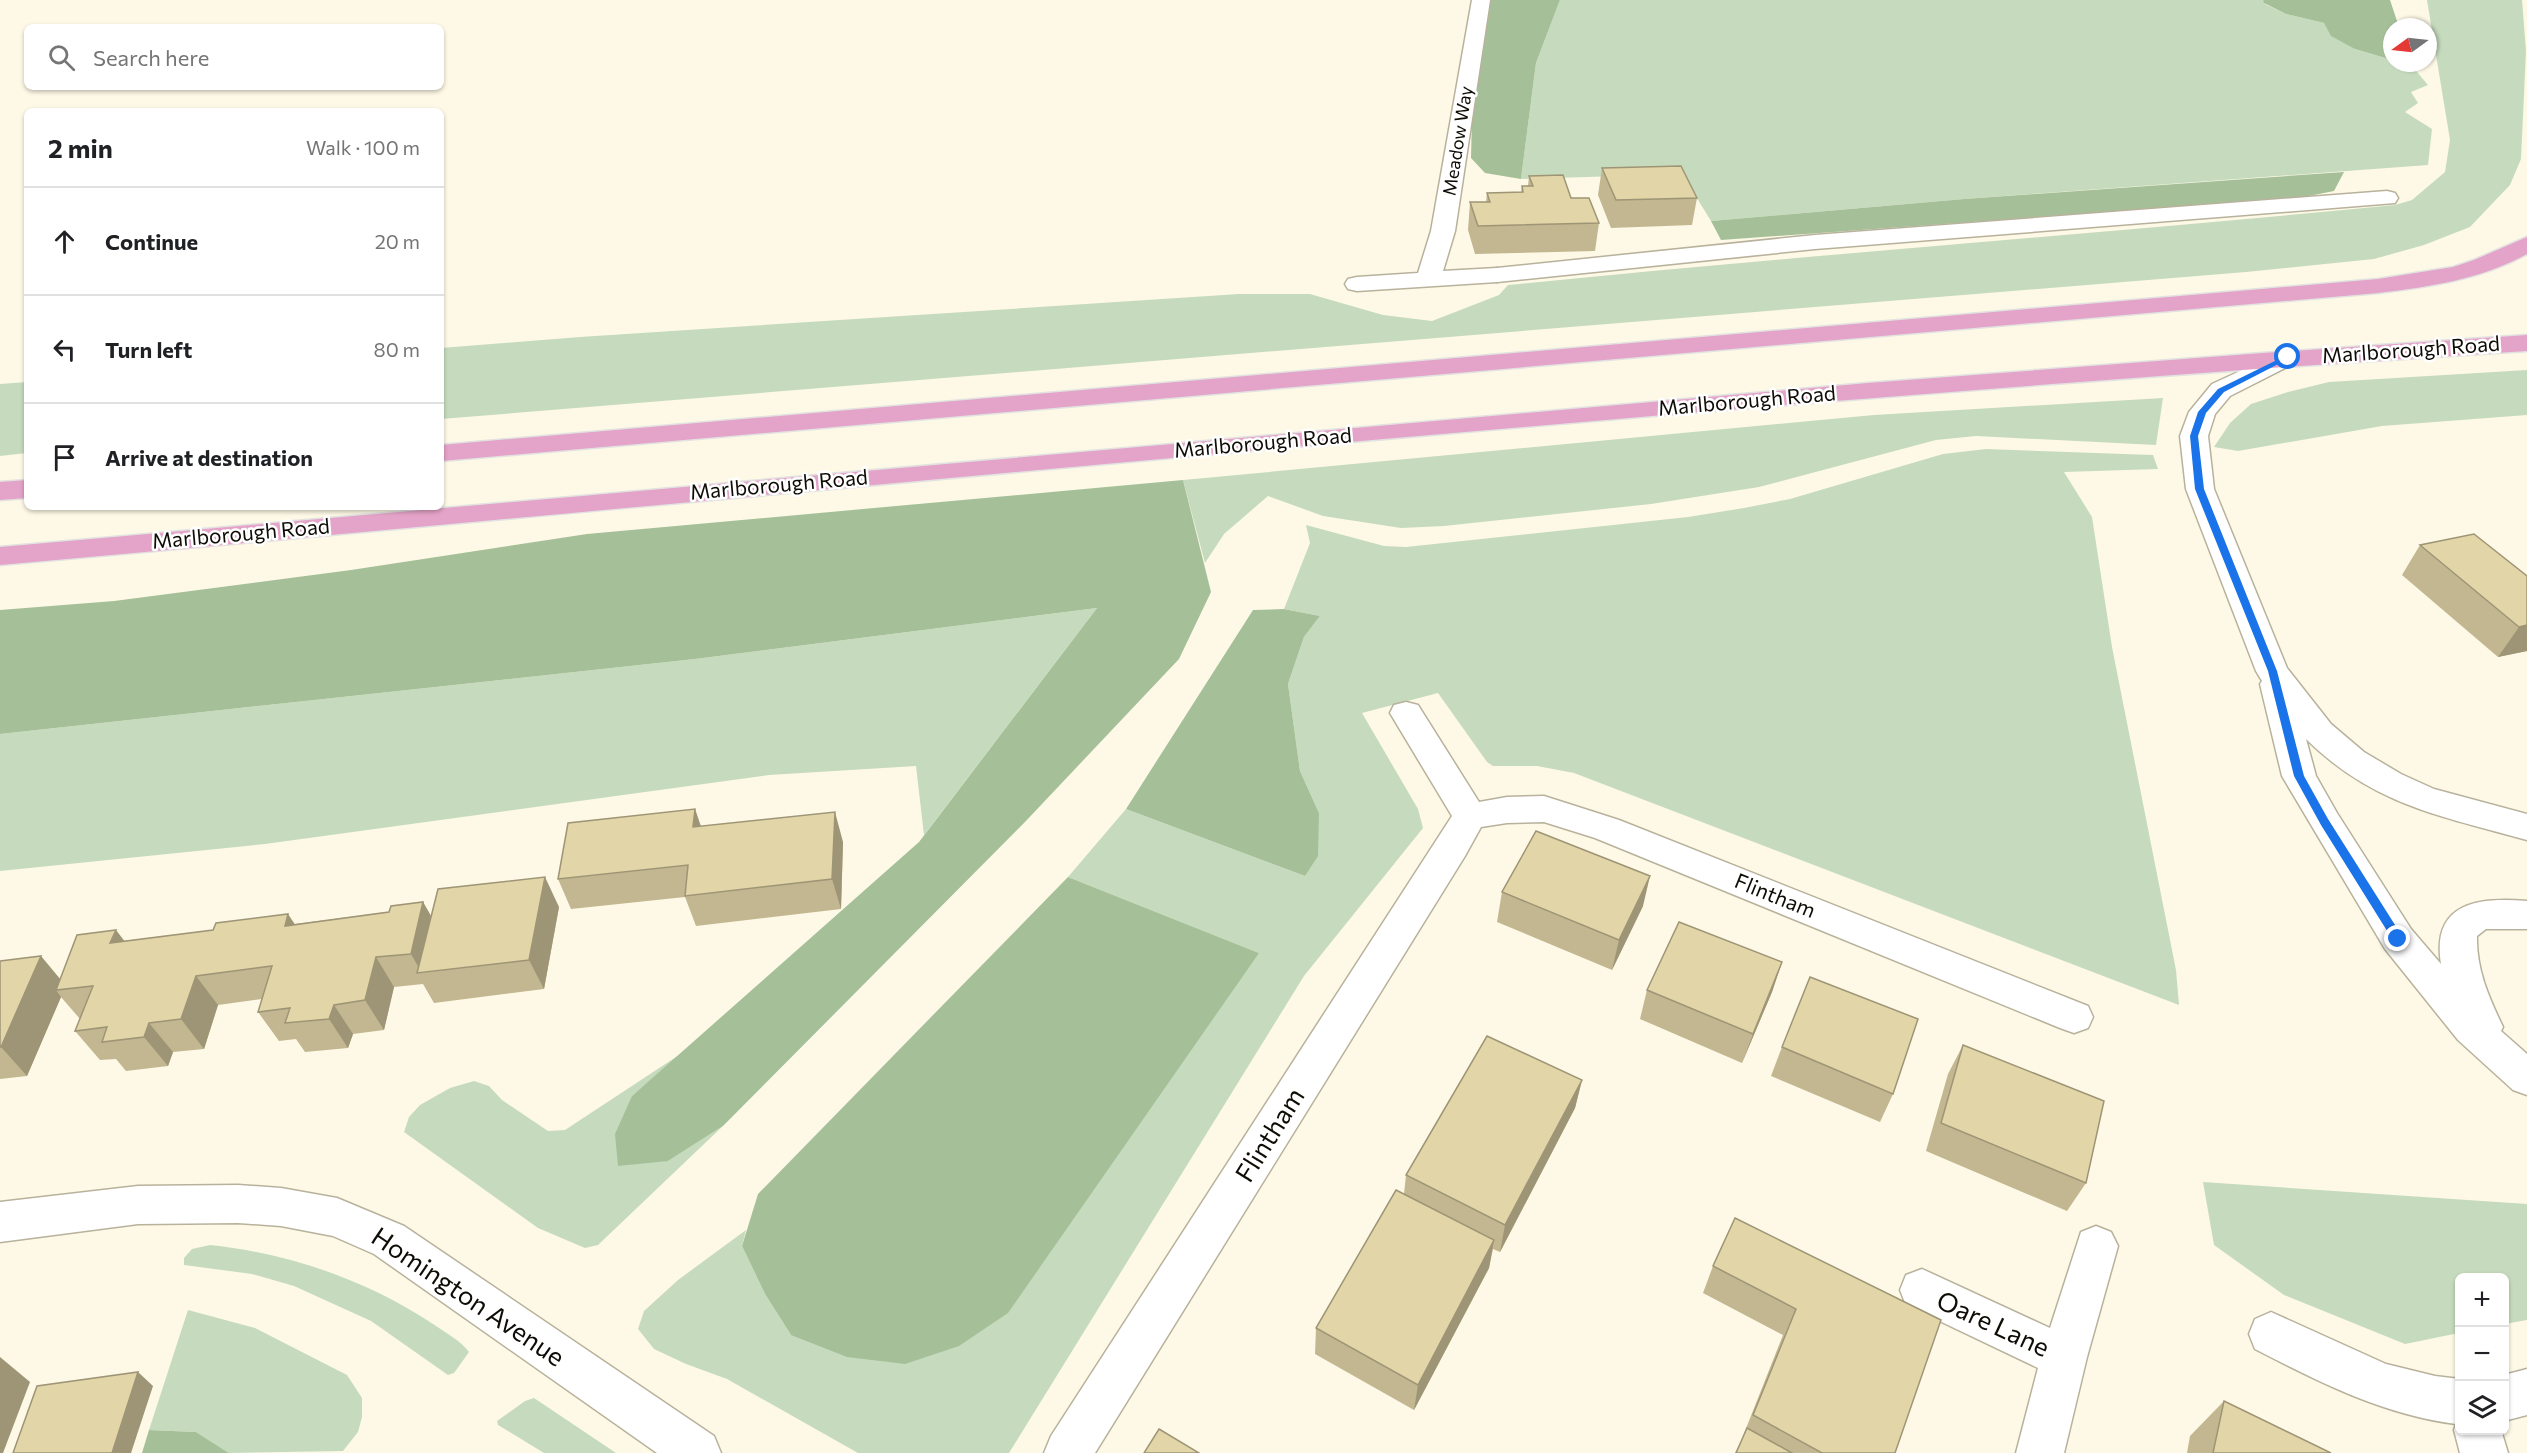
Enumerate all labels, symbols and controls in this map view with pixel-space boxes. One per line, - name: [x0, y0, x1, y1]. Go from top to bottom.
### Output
- north arrow: [2383, 18, 2437, 72]
- search box: [24, 24, 444, 90]
- icon: search: [45, 41, 78, 74]
- text: Search here: [93, 44, 209, 71]
- street label: Meadow Way: [1437, 84, 1477, 197]
- text: 2 min: [48, 132, 113, 163]
- text: Walk · 100 m: [306, 135, 420, 159]
- icon: ahead: [48, 225, 81, 258]
- text: Continue: [105, 228, 198, 255]
- text: 20 m: [375, 229, 420, 253]
- street label: Marlborough Road: [2321, 330, 2501, 367]
- icon: left: [48, 333, 81, 366]
- text: Turn left: [105, 336, 192, 363]
- text: 80 m: [374, 337, 420, 361]
- route start: [2274, 343, 2300, 369]
- street label: Marlborough Road: [1657, 379, 1837, 420]
- street label: Marlborough Road: [1173, 421, 1353, 462]
- icon: arrive: [48, 441, 81, 474]
- text: Arrive at destination: [105, 444, 313, 471]
- street label: Marlborough Road: [689, 463, 869, 504]
- street label: Marlborough Road: [151, 512, 331, 553]
- street label: Flintham: [1732, 867, 1820, 922]
- route end: [2384, 925, 2410, 951]
- street label: Flintham: [1228, 1081, 1310, 1187]
- street label: Homington Avenue: [367, 1220, 571, 1372]
- map controls: [2455, 1273, 2509, 1435]
- button: +: [2455, 1273, 2509, 1327]
- street label: Oare Lane: [1932, 1283, 2055, 1362]
- button: −: [2455, 1327, 2509, 1381]
- button: layers: [2455, 1381, 2509, 1435]

